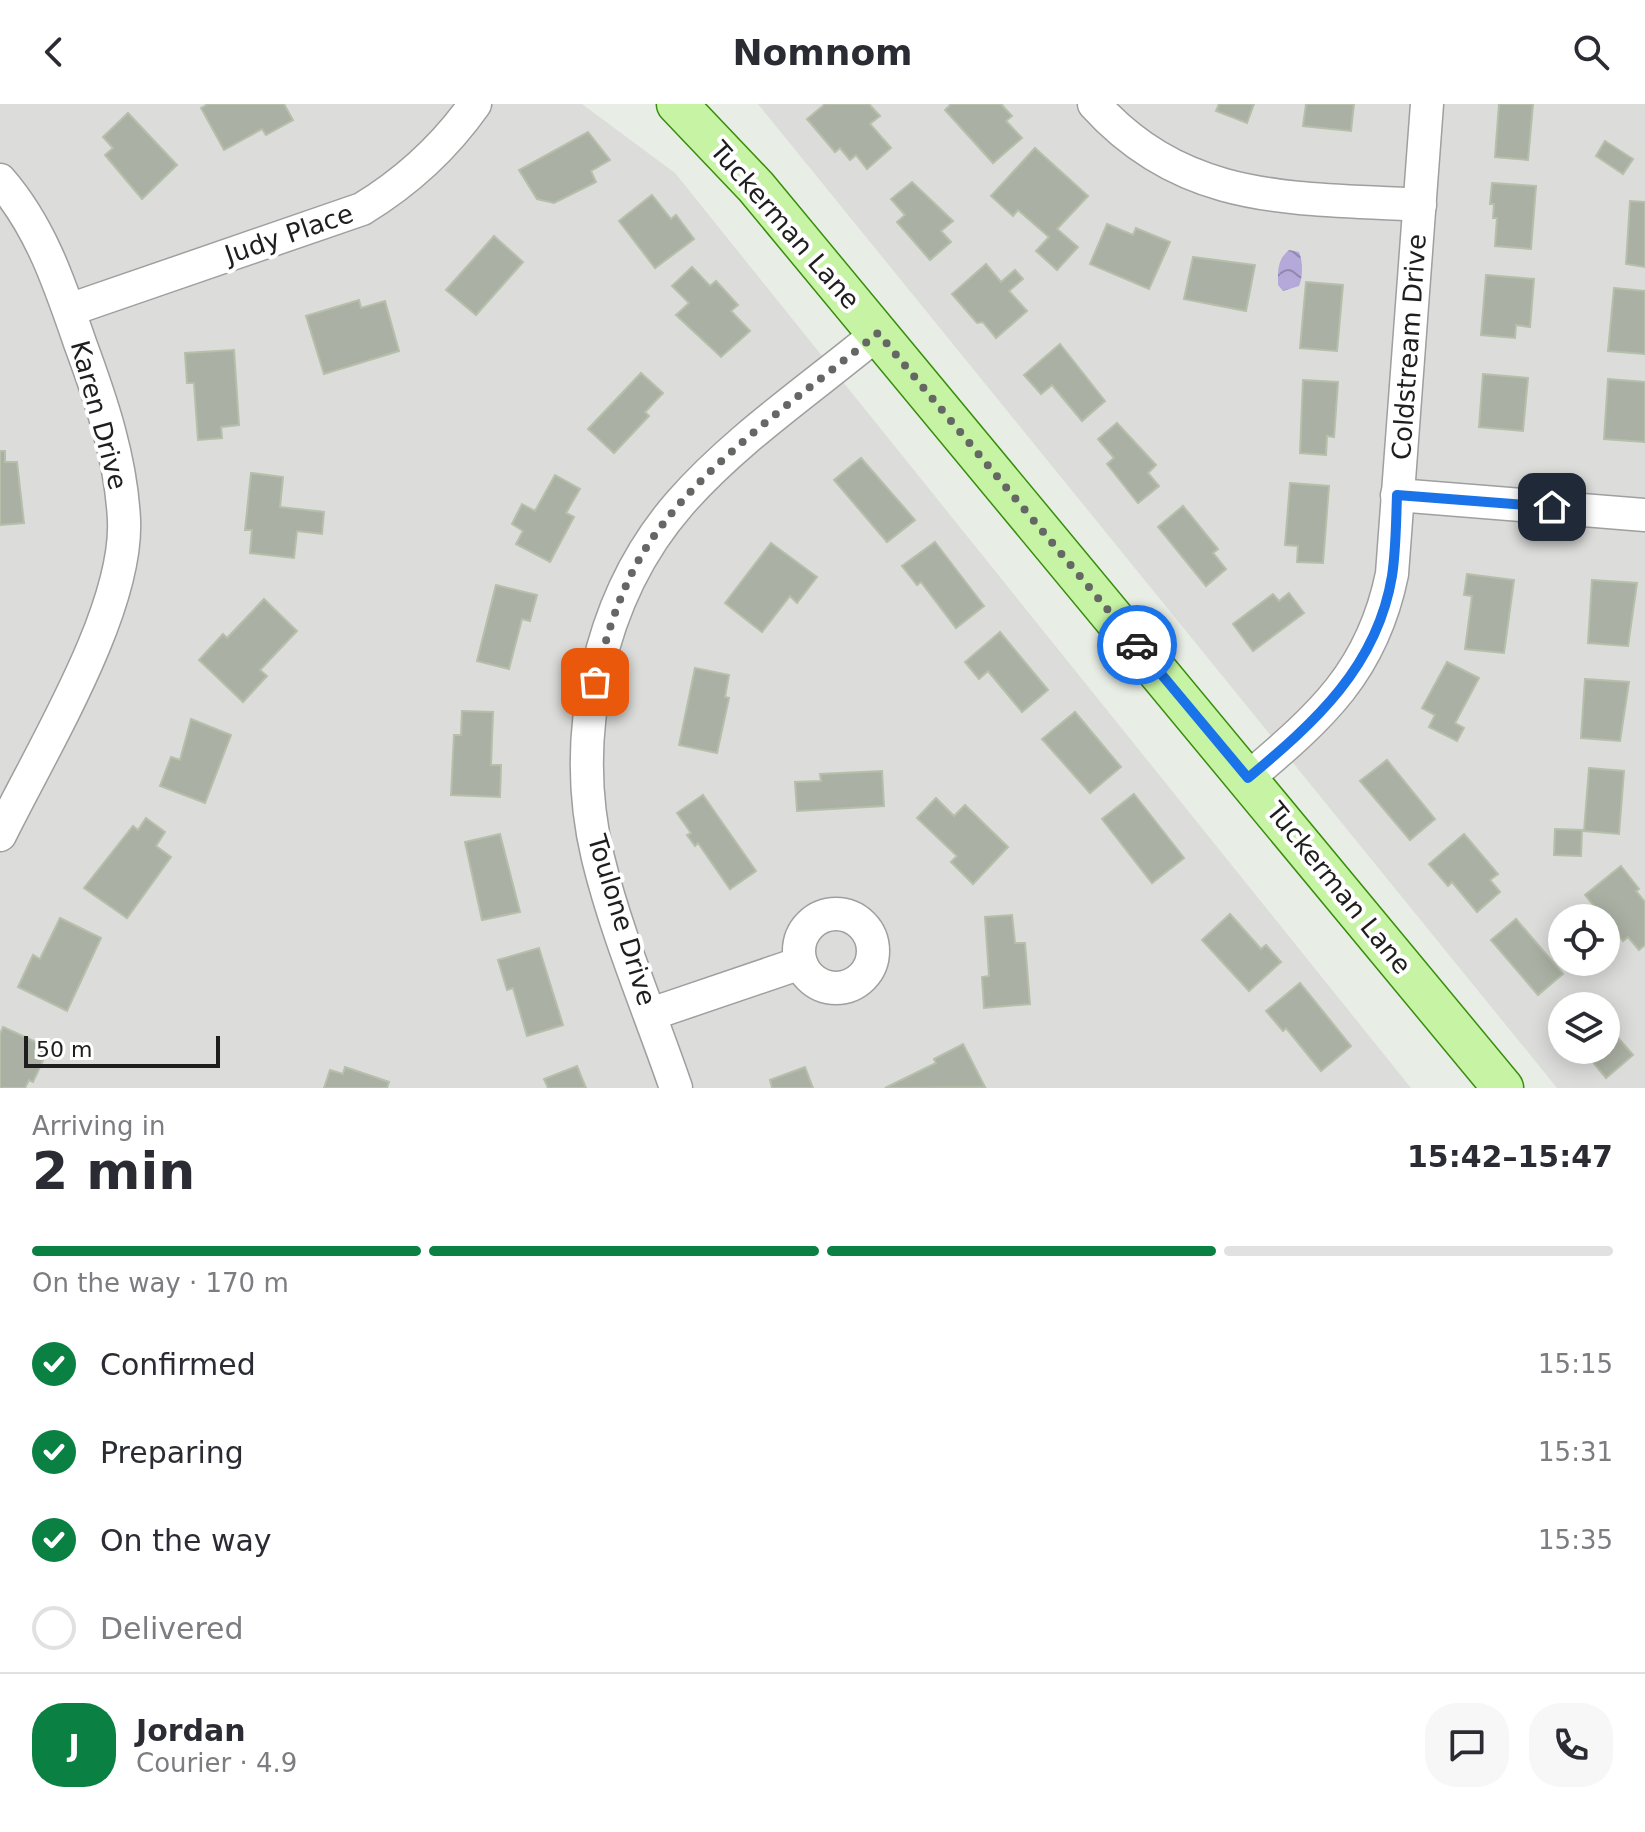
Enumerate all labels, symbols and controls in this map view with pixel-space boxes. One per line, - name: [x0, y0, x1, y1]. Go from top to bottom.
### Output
- icon: back: [32, 30, 76, 74]
- icon: search: [1569, 30, 1613, 74]
- text: Nomnom: [732, 32, 913, 73]
- street label: Tuckerman Lane: [703, 134, 866, 315]
- street label: Judy Place: [219, 198, 357, 271]
- street label: Coldstream Drive: [1386, 233, 1432, 461]
- street label: Karen Drive: [65, 337, 133, 493]
- pin: [1518, 473, 1586, 541]
- icon: home: [1530, 485, 1574, 529]
- courier: [1097, 605, 1177, 685]
- icon: car: [1115, 623, 1159, 667]
- pin: [561, 648, 629, 716]
- icon: bag: [573, 660, 617, 704]
- street label: Tuckerman Lane: [1260, 795, 1417, 980]
- street label: Toulone Drive: [581, 830, 662, 1009]
- map controls: [1548, 904, 1620, 1064]
- button: locate: [1548, 904, 1620, 976]
- button: layers: [1548, 992, 1620, 1064]
- scale bar: [24, 1032, 220, 1068]
- text: 50 m: [36, 1037, 92, 1062]
- text: Arriving in: [32, 1111, 166, 1141]
- text: 15:42–15:47: [1407, 1139, 1613, 1174]
- text: 2 min: [32, 1141, 195, 1201]
- text: On the way · 170 m: [32, 1268, 289, 1298]
- icon: check: [32, 1342, 76, 1386]
- text: Confirmed: [100, 1347, 256, 1382]
- text: 15:15: [1538, 1349, 1613, 1379]
- icon: check: [32, 1430, 76, 1474]
- text: Preparing: [100, 1435, 244, 1470]
- text: 15:31: [1538, 1437, 1613, 1467]
- icon: check: [32, 1518, 76, 1562]
- text: On the way: [100, 1523, 272, 1558]
- text: 15:35: [1538, 1525, 1613, 1555]
- text: Delivered: [100, 1611, 244, 1646]
- button: chat: [1425, 1703, 1509, 1787]
- button: phone: [1529, 1703, 1613, 1787]
- text: Jordan: [136, 1713, 246, 1748]
- text: J: [68, 1728, 80, 1763]
- text: Courier · 4.9: [136, 1748, 297, 1778]

